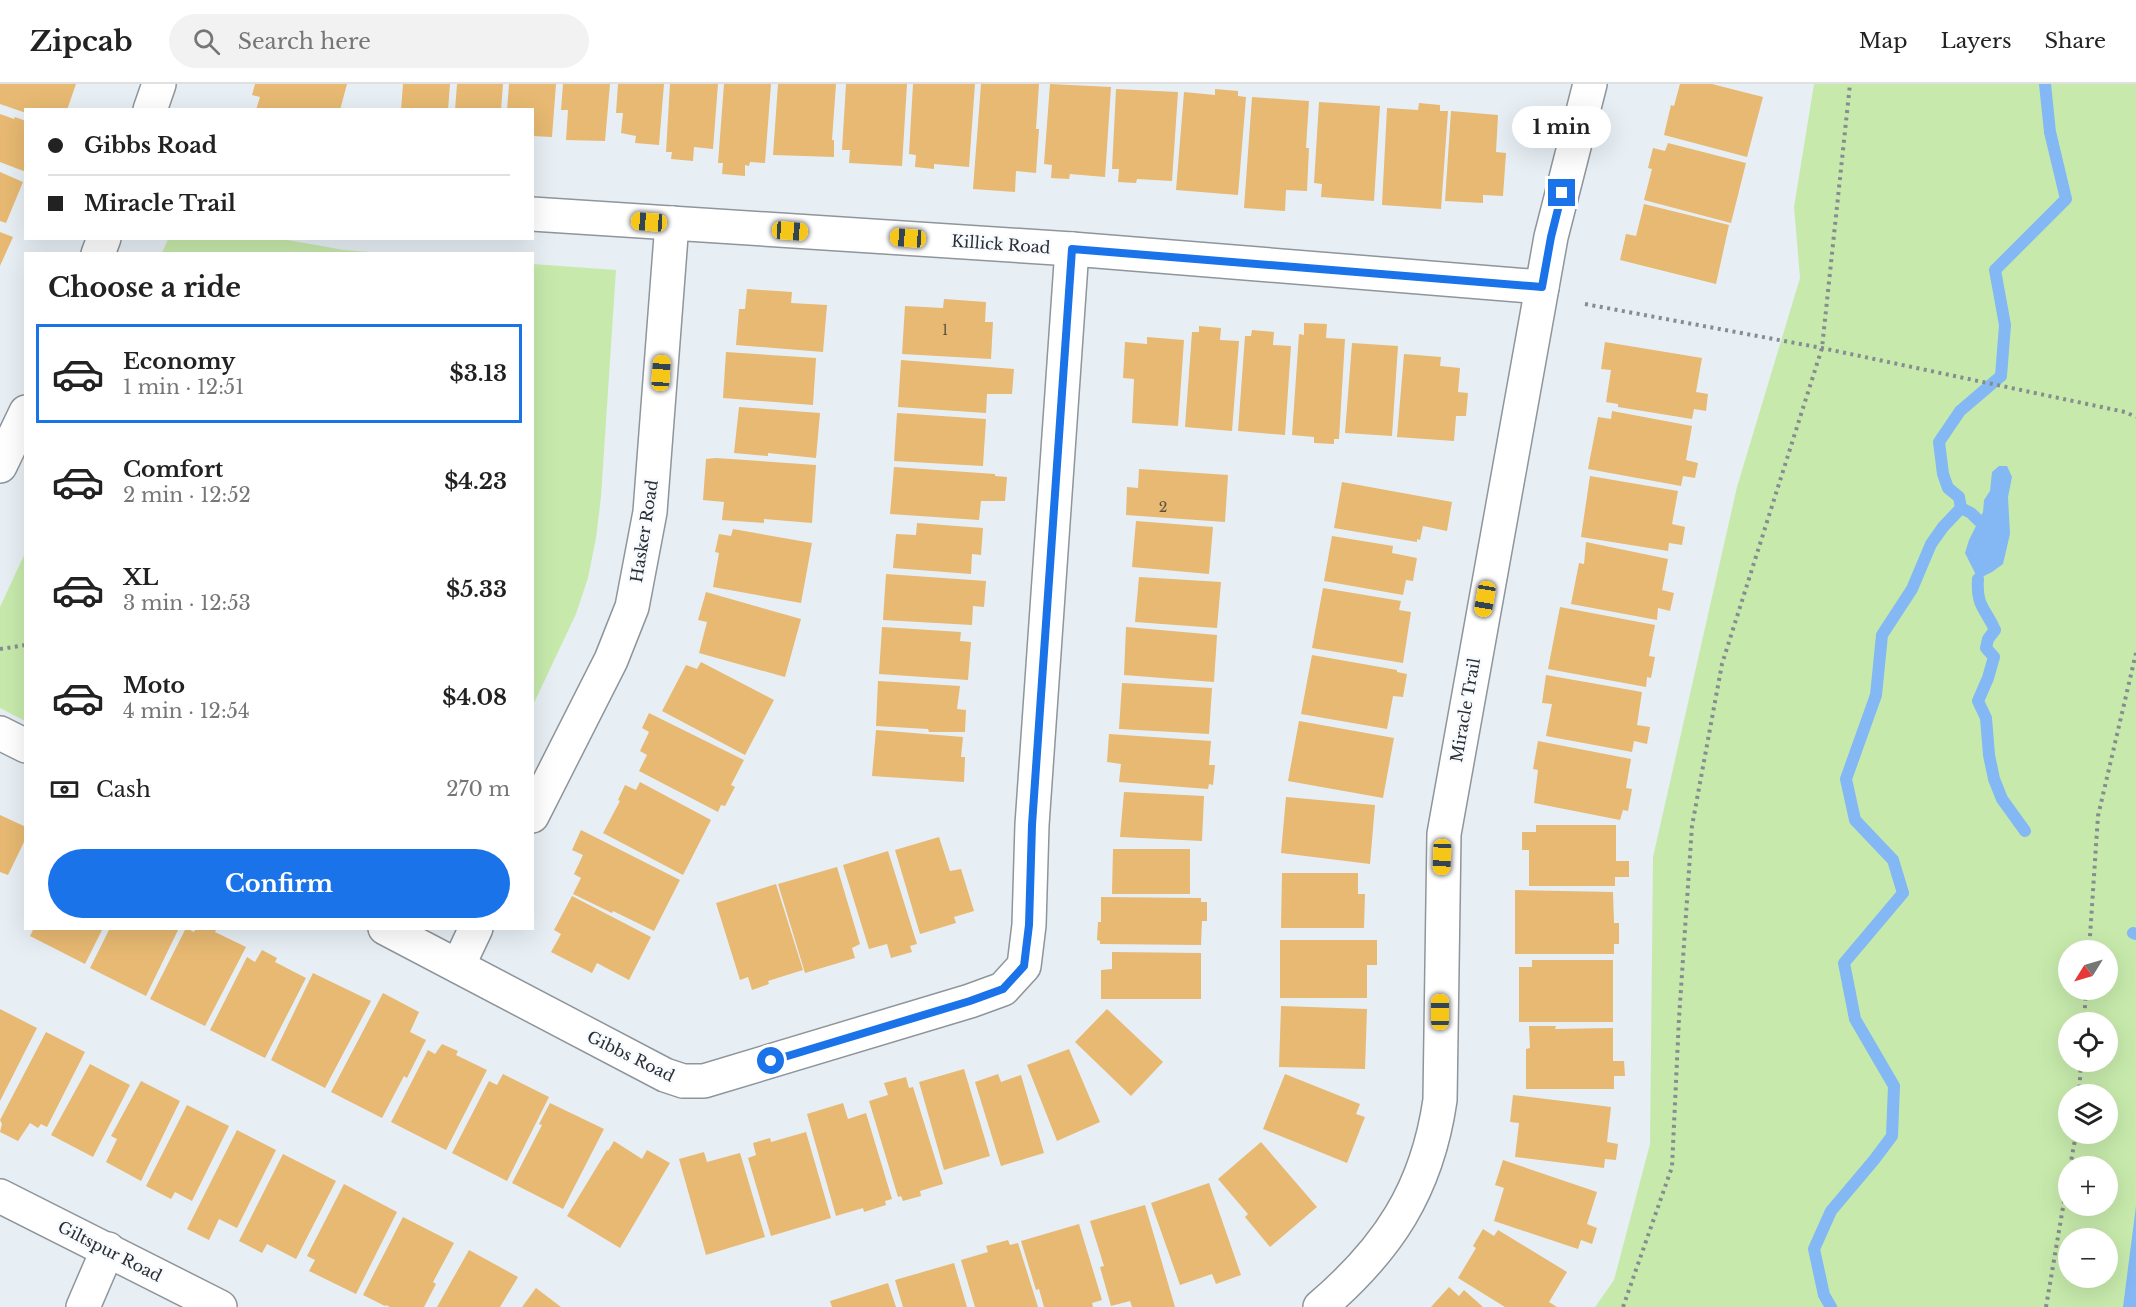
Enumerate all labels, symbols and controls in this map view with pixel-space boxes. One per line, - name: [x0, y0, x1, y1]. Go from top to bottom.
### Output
- search box: [169, 14, 589, 68]
- text: Zipcab: [30, 24, 133, 59]
- icon: search: [190, 25, 223, 58]
- text: Search here: [238, 28, 371, 55]
- text: Map: [1859, 28, 1908, 54]
- text: Layers: [1941, 28, 2012, 54]
- text: Share: [2045, 28, 2106, 54]
- callout: 1 min: [1512, 106, 1612, 148]
- text: 1 min: [1533, 115, 1590, 139]
- text: Gibbs Road: [84, 132, 217, 159]
- route end: [1548, 179, 1575, 206]
- text: Miracle Trail: [84, 190, 236, 217]
- car: [630, 212, 668, 232]
- car: [771, 221, 809, 241]
- car: [889, 228, 927, 248]
- street label: Killick Road: [951, 231, 1051, 257]
- text: Choose a ride: [48, 271, 241, 304]
- house number: 1: [942, 321, 948, 339]
- icon: car: [51, 347, 105, 401]
- text: Economy: [123, 348, 235, 375]
- car: [651, 354, 671, 392]
- text: $3.13: [449, 360, 507, 387]
- text: 1 min · 12:51: [123, 375, 244, 399]
- icon: car: [51, 455, 105, 509]
- text: Comfort: [123, 456, 223, 483]
- text: $4.23: [444, 468, 507, 495]
- street label: Hasker Road: [626, 478, 662, 584]
- text: 2 min · 12:52: [123, 483, 251, 507]
- house number: 2: [1159, 498, 1167, 516]
- icon: car: [51, 563, 105, 617]
- text: XL: [123, 564, 158, 591]
- text: $5.33: [446, 576, 507, 603]
- car: [1473, 580, 1497, 618]
- text: 3 min · 12:53: [123, 591, 251, 615]
- street label: Miracle Trail: [1446, 656, 1484, 764]
- icon: car: [51, 671, 105, 725]
- text: Moto: [123, 672, 185, 699]
- text: $4.08: [442, 684, 507, 711]
- text: 4 min · 12:54: [123, 699, 250, 723]
- icon: cash: [48, 773, 81, 806]
- text: Cash: [96, 776, 151, 803]
- text: 270 m: [446, 777, 510, 801]
- car: [1432, 839, 1452, 875]
- button: Confirm: [48, 849, 510, 918]
- north arrow: [2058, 940, 2118, 1000]
- map controls: [2058, 940, 2118, 1288]
- car: [1431, 994, 1449, 1030]
- button: locate: [2058, 1012, 2118, 1072]
- street label: Gibbs Road: [584, 1026, 678, 1086]
- route start: [757, 1047, 784, 1074]
- button: layers: [2058, 1084, 2118, 1144]
- button: +: [2058, 1156, 2118, 1216]
- street label: Giltspur Road: [55, 1216, 165, 1286]
- button: −: [2058, 1228, 2118, 1288]

